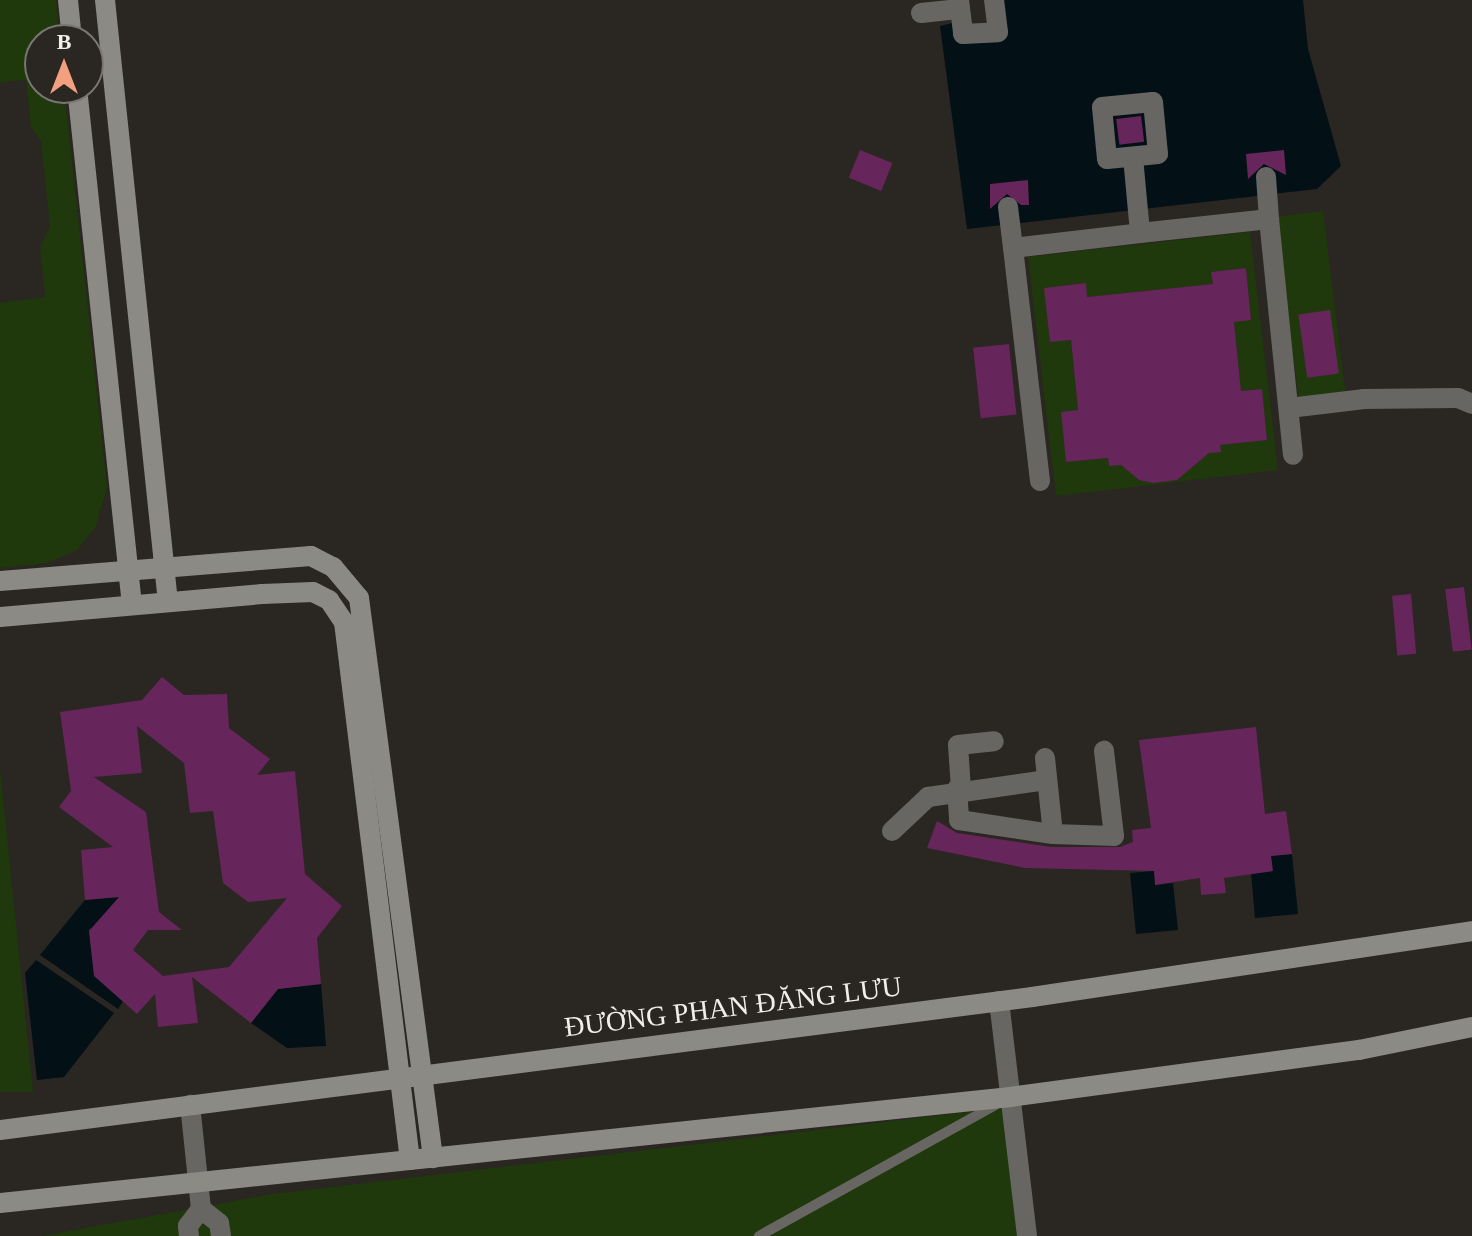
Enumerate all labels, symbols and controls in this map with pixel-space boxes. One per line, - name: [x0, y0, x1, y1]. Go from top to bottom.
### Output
- north arrow: [24, 24, 104, 104]
- text: B: [57, 29, 71, 54]
- street label: ĐƯỜNG PHAN ĐĂNG LƯU: [562, 970, 904, 1044]

